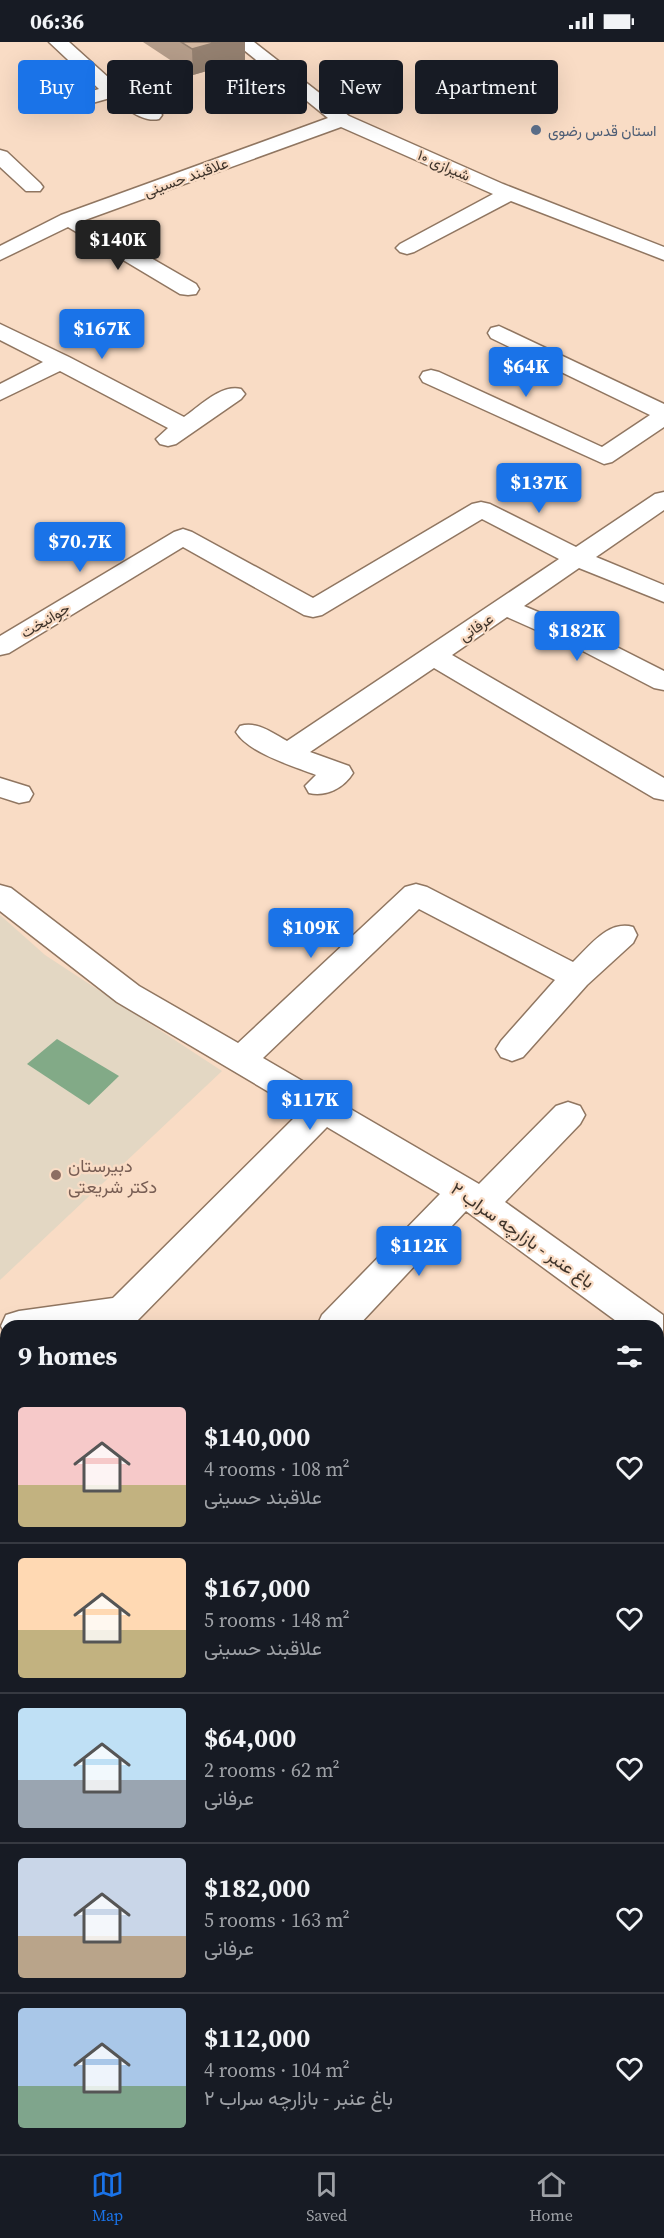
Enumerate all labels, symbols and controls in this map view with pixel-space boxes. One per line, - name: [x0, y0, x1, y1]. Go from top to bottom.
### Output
- text: 06:36: [30, 6, 84, 36]
- chip: Buy: [18, 60, 95, 114]
- chip: Rent: [107, 60, 193, 114]
- chip: Filters: [205, 60, 307, 114]
- chip: New: [319, 60, 403, 114]
- chip: Apartment: [415, 60, 558, 114]
- place label: استان قدس رضوی: [548, 120, 656, 141]
- marker: استان قدس رضوی: [529, 123, 543, 137]
- street label: شیرازی ۱۰: [414, 144, 474, 186]
- street label: علاقبند حسینی: [141, 152, 231, 202]
- pin: $140K: [76, 220, 160, 271]
- text: $140K: [89, 225, 147, 253]
- pin: $167K: [60, 309, 144, 360]
- text: $167K: [73, 314, 131, 342]
- pin: $64K: [490, 347, 562, 398]
- text: $64K: [503, 352, 549, 380]
- pin: $137K: [497, 463, 581, 514]
- text: $137K: [510, 468, 568, 496]
- pin: $70.7K: [31, 522, 129, 573]
- text: $70.7K: [48, 527, 112, 555]
- street label: جوانبخت: [17, 597, 73, 643]
- street label: عرفانی: [455, 608, 498, 646]
- pin: $182K: [535, 611, 619, 662]
- text: $182K: [548, 616, 606, 644]
- pin: $109K: [269, 908, 353, 959]
- text: $109K: [282, 913, 340, 941]
- pin: $117K: [268, 1080, 352, 1131]
- text: $117K: [281, 1085, 339, 1113]
- place label: دبیرستان دکتر شریعتی: [68, 1153, 157, 1199]
- marker: دبیرستان دکتر شریعتی: [49, 1168, 63, 1182]
- street label: باغ عنبر - بازارچه سراب ۲: [446, 1176, 600, 1294]
- pin: $112K: [377, 1226, 461, 1277]
- text: $112K: [390, 1231, 448, 1259]
- text: 9 homes: [18, 1338, 117, 1374]
- icon: filters: [613, 1340, 646, 1373]
- text: $140,000: [204, 1419, 310, 1455]
- icon: home: [66, 1431, 138, 1503]
- icon: heart: [613, 1451, 646, 1484]
- text: 4 rooms · 108 m²: [204, 1455, 350, 1483]
- text: علاقبند حسینی: [204, 1483, 322, 1511]
- text: $167,000: [204, 1570, 310, 1606]
- icon: home: [66, 1582, 138, 1654]
- icon: heart: [613, 1602, 646, 1635]
- text: 5 rooms · 148 m²: [204, 1606, 350, 1634]
- text: علاقبند حسینی: [204, 1634, 322, 1662]
- text: $64,000: [204, 1720, 296, 1756]
- icon: home: [66, 1732, 138, 1804]
- icon: heart: [613, 1752, 646, 1785]
- text: 2 rooms · 62 m²: [204, 1756, 340, 1784]
- text: عرفانی: [204, 1784, 254, 1812]
- text: $182,000: [204, 1870, 310, 1906]
- icon: home: [66, 1882, 138, 1954]
- icon: heart: [613, 1902, 646, 1935]
- text: 5 rooms · 163 m²: [204, 1906, 350, 1934]
- text: عرفانی: [204, 1934, 254, 1962]
- text: $112,000: [204, 2020, 310, 2056]
- icon: home: [66, 2032, 138, 2104]
- icon: heart: [613, 2052, 646, 2085]
- text: 4 rooms · 104 m²: [204, 2056, 350, 2084]
- text: باغ عنبر - بازارچه سراب ۲: [204, 2084, 393, 2112]
- tab: Map: [91, 2168, 124, 2226]
- tab: Saved: [306, 2168, 347, 2226]
- tab: Home: [529, 2168, 573, 2226]

